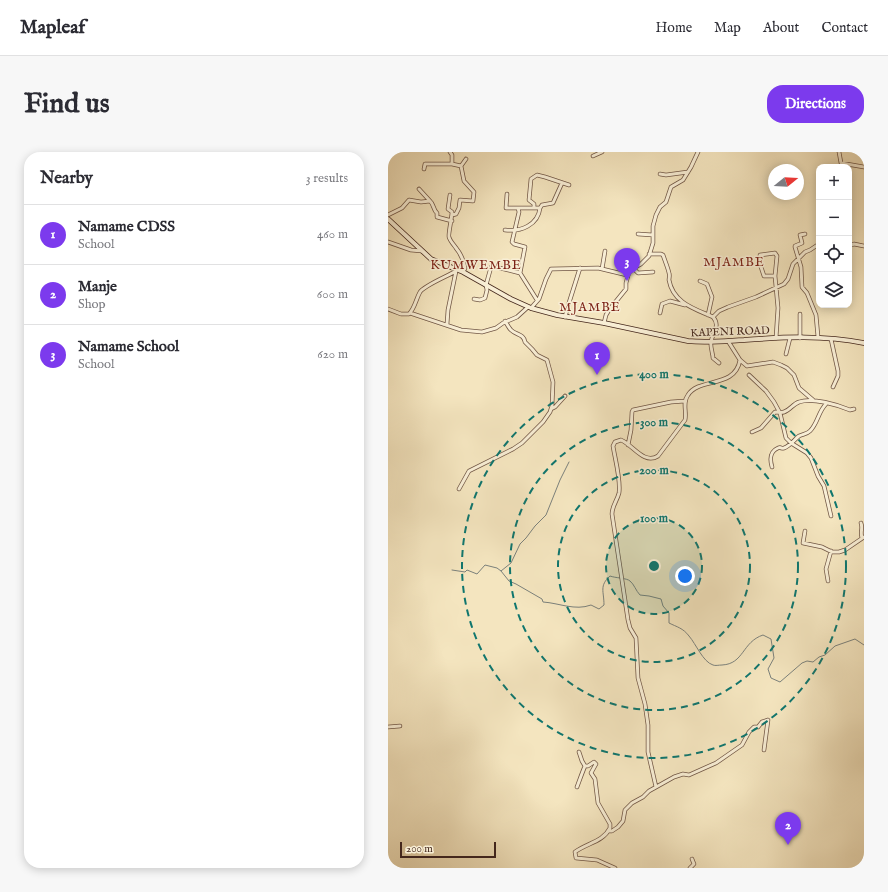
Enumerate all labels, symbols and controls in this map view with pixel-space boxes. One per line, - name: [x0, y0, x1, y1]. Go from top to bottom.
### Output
- text: Mapleaf: [20, 16, 85, 40]
- text: Home: [656, 19, 692, 37]
- text: Map: [714, 19, 741, 37]
- text: About: [763, 19, 799, 37]
- text: Contact: [821, 19, 868, 37]
- button: Directions: [767, 85, 864, 123]
- text: Find us: [24, 87, 110, 122]
- north arrow: [768, 164, 804, 200]
- map controls: [816, 164, 852, 308]
- button: +: [816, 164, 852, 200]
- text: Nearby: [40, 168, 93, 189]
- text: 3 results: [306, 170, 348, 187]
- button: −: [816, 200, 852, 236]
- text: Namame CDSS: [78, 217, 175, 236]
- text: 1: [51, 226, 55, 243]
- text: 460 m: [317, 226, 348, 243]
- text: School: [78, 236, 115, 253]
- button: locate: [816, 236, 852, 272]
- pin: 3: [614, 248, 640, 281]
- district label: MJAMBE: [703, 254, 765, 271]
- district label: KUMWEMBE: [430, 257, 522, 274]
- button: layers: [816, 272, 852, 308]
- text: Manje: [78, 277, 117, 296]
- text: 2: [50, 286, 56, 303]
- text: 600 m: [317, 286, 348, 303]
- text: Shop: [78, 296, 106, 313]
- district label: MJAMBE: [559, 299, 621, 316]
- street label: KAPENI ROAD: [690, 324, 770, 340]
- text: Namame School: [78, 337, 179, 356]
- pin: 1: [584, 342, 610, 375]
- text: 3: [51, 346, 55, 363]
- text: 620 m: [317, 346, 348, 363]
- text: School: [78, 356, 115, 373]
- text: 400 m: [639, 367, 670, 382]
- text: 300 m: [640, 415, 669, 430]
- text: 200 m: [639, 463, 669, 478]
- text: 100 m: [640, 511, 669, 526]
- centre of rings: [647, 559, 661, 573]
- your location: [675, 566, 695, 586]
- pin: 2: [775, 812, 801, 845]
- scale bar: [400, 840, 496, 859]
- text: 200 m: [406, 842, 433, 856]

